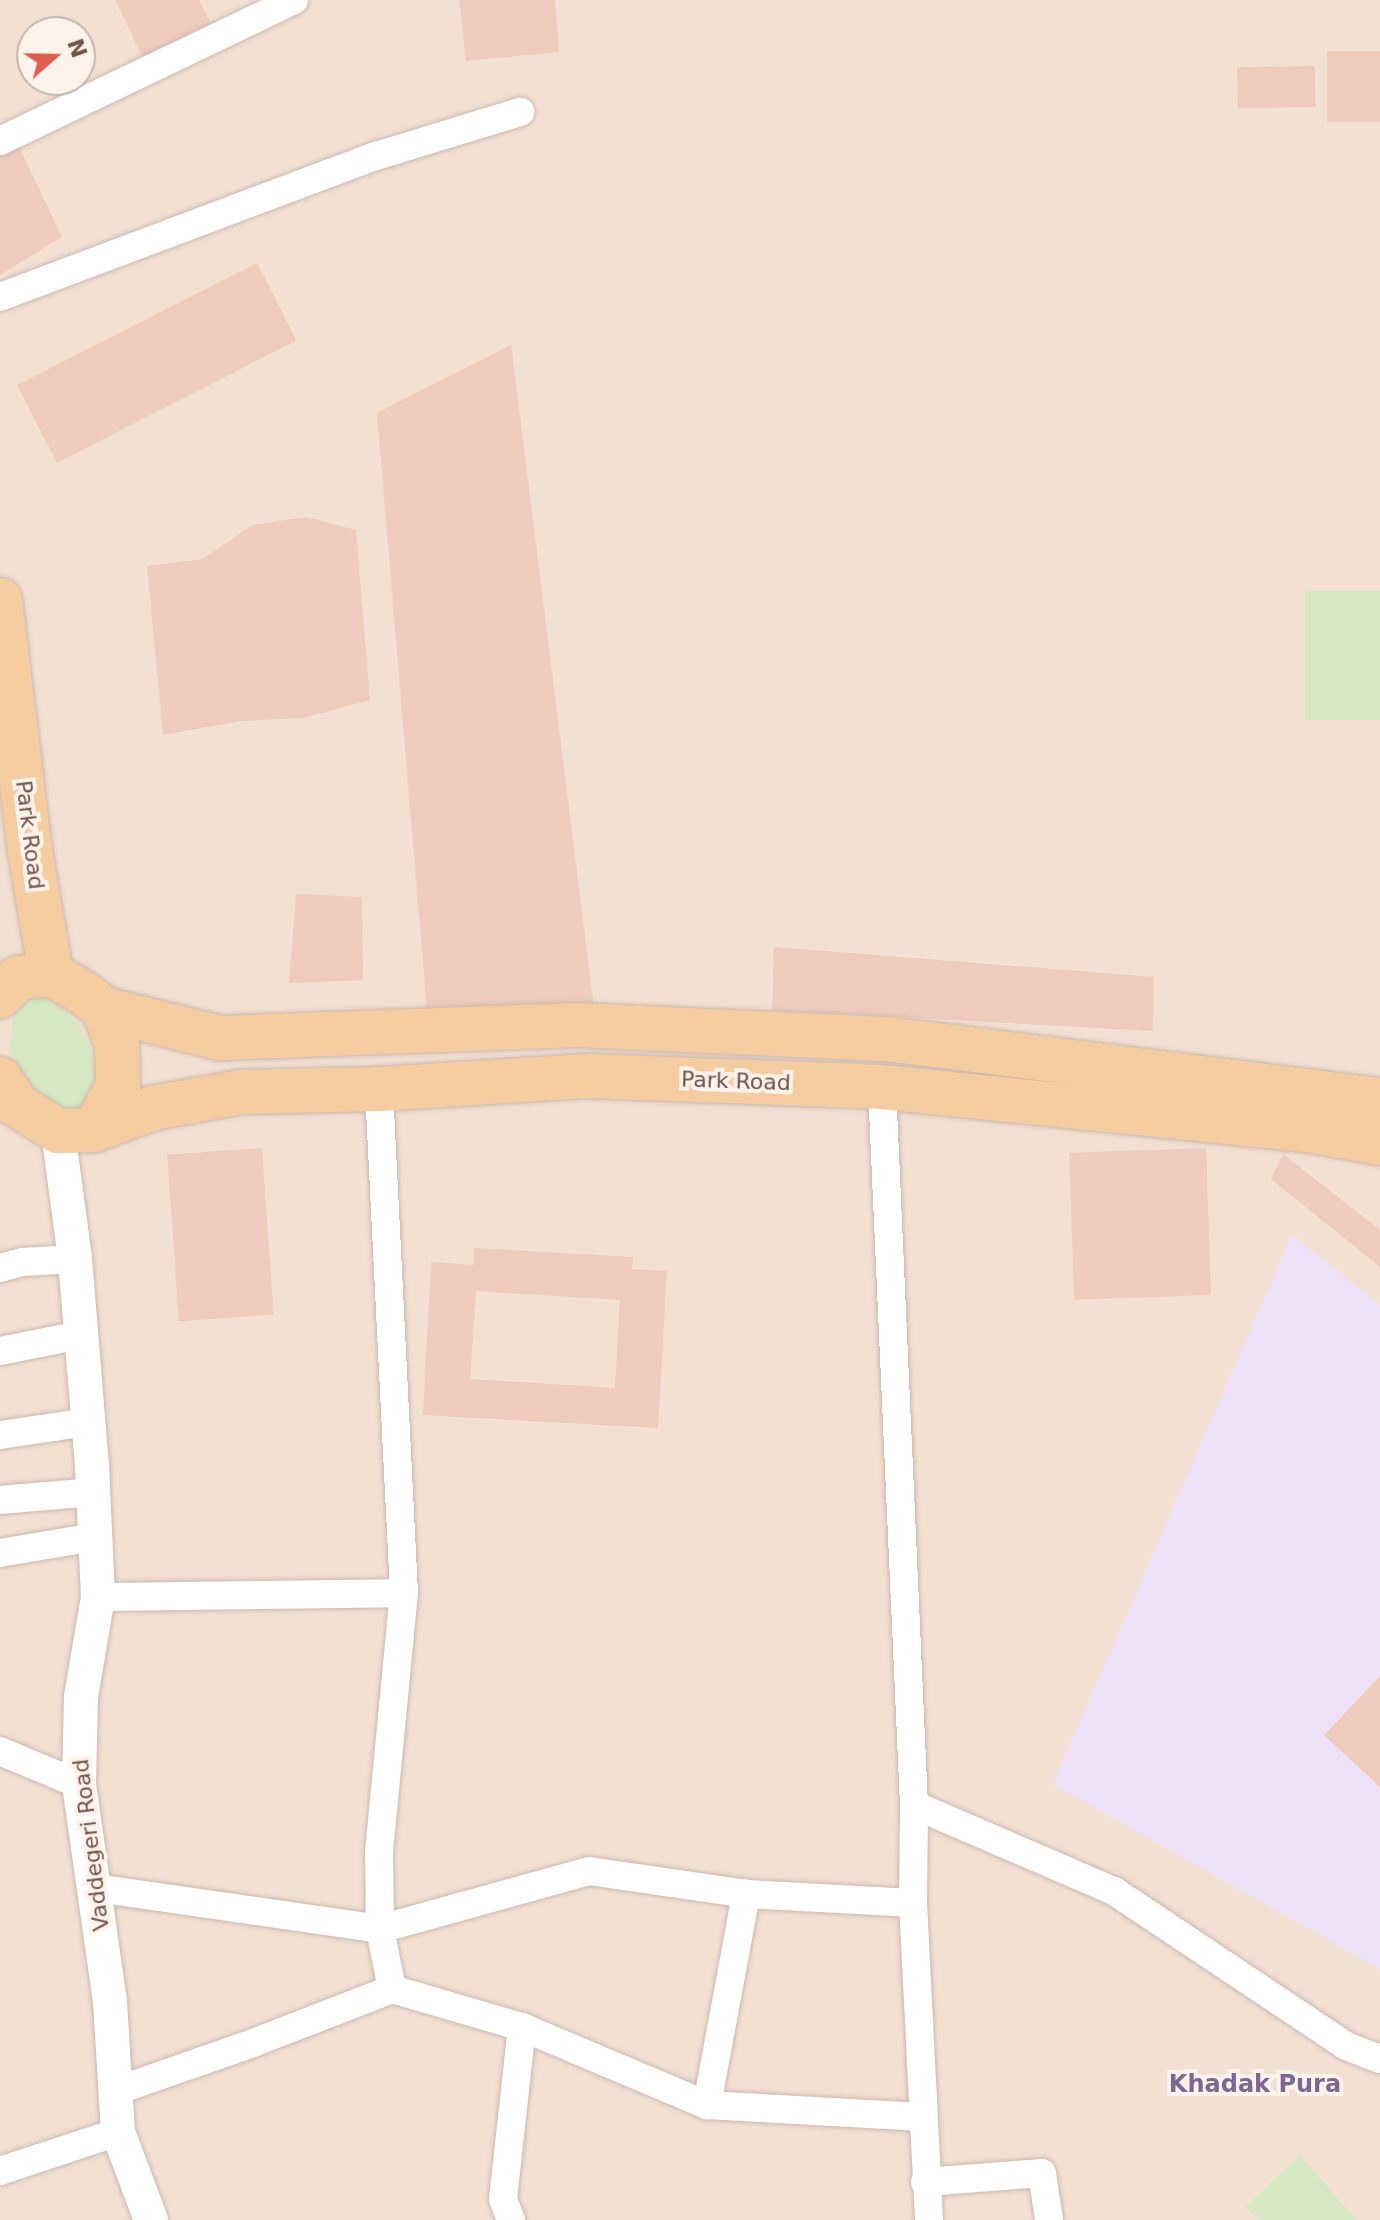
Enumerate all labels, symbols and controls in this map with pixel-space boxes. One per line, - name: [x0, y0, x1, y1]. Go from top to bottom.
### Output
- north arrow: [16, 16, 96, 96]
- text: N: [62, 35, 92, 61]
- street label: Park Road: [10, 779, 50, 891]
- street label: Park Road: [681, 1066, 791, 1096]
- street label: Vaddegeri Road: [67, 1757, 115, 1933]
- district label: Khadak Pura: [1169, 2071, 1341, 2099]

